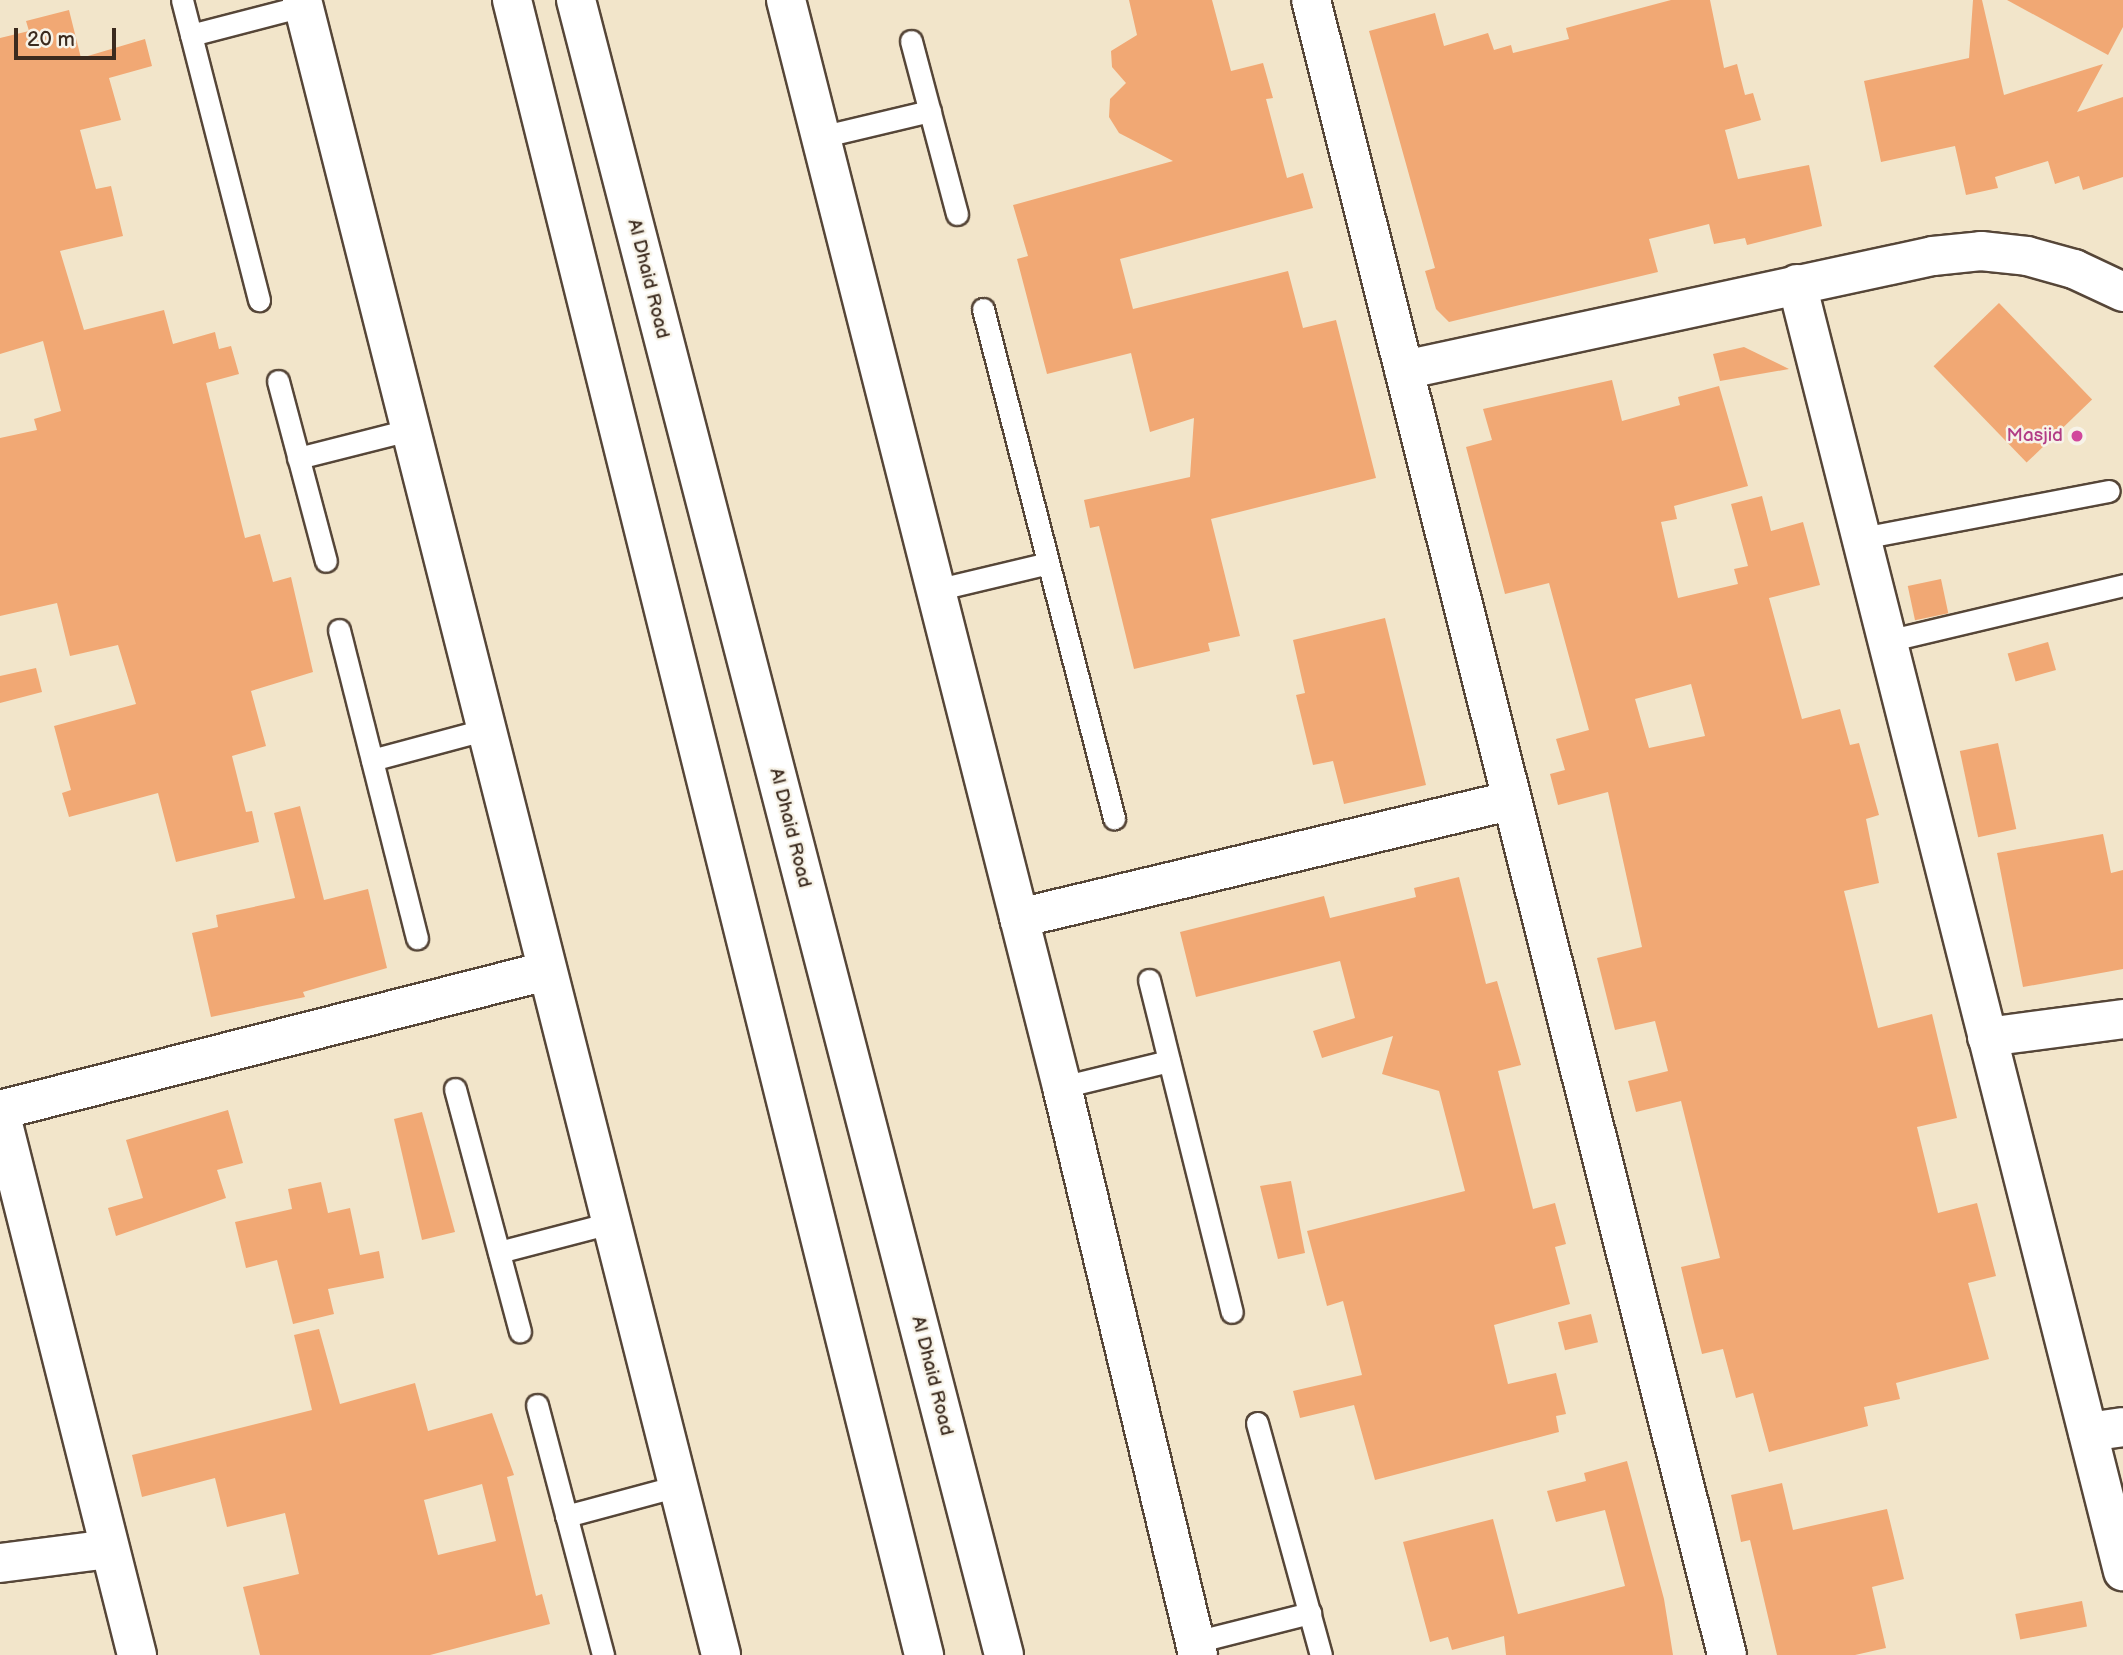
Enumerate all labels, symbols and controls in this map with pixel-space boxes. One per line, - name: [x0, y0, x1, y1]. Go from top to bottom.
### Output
- scale bar: [18, 14, 119, 58]
- text: 20 m: [27, 27, 75, 52]
- street label: Al Dhaid Road: [622, 217, 674, 341]
- place label: Masjid: [2007, 425, 2063, 447]
- marker: Masjid: [2069, 428, 2085, 444]
- street label: Al Dhaid Road: [764, 766, 816, 890]
- street label: Al Dhaid Road: [906, 1314, 958, 1438]

